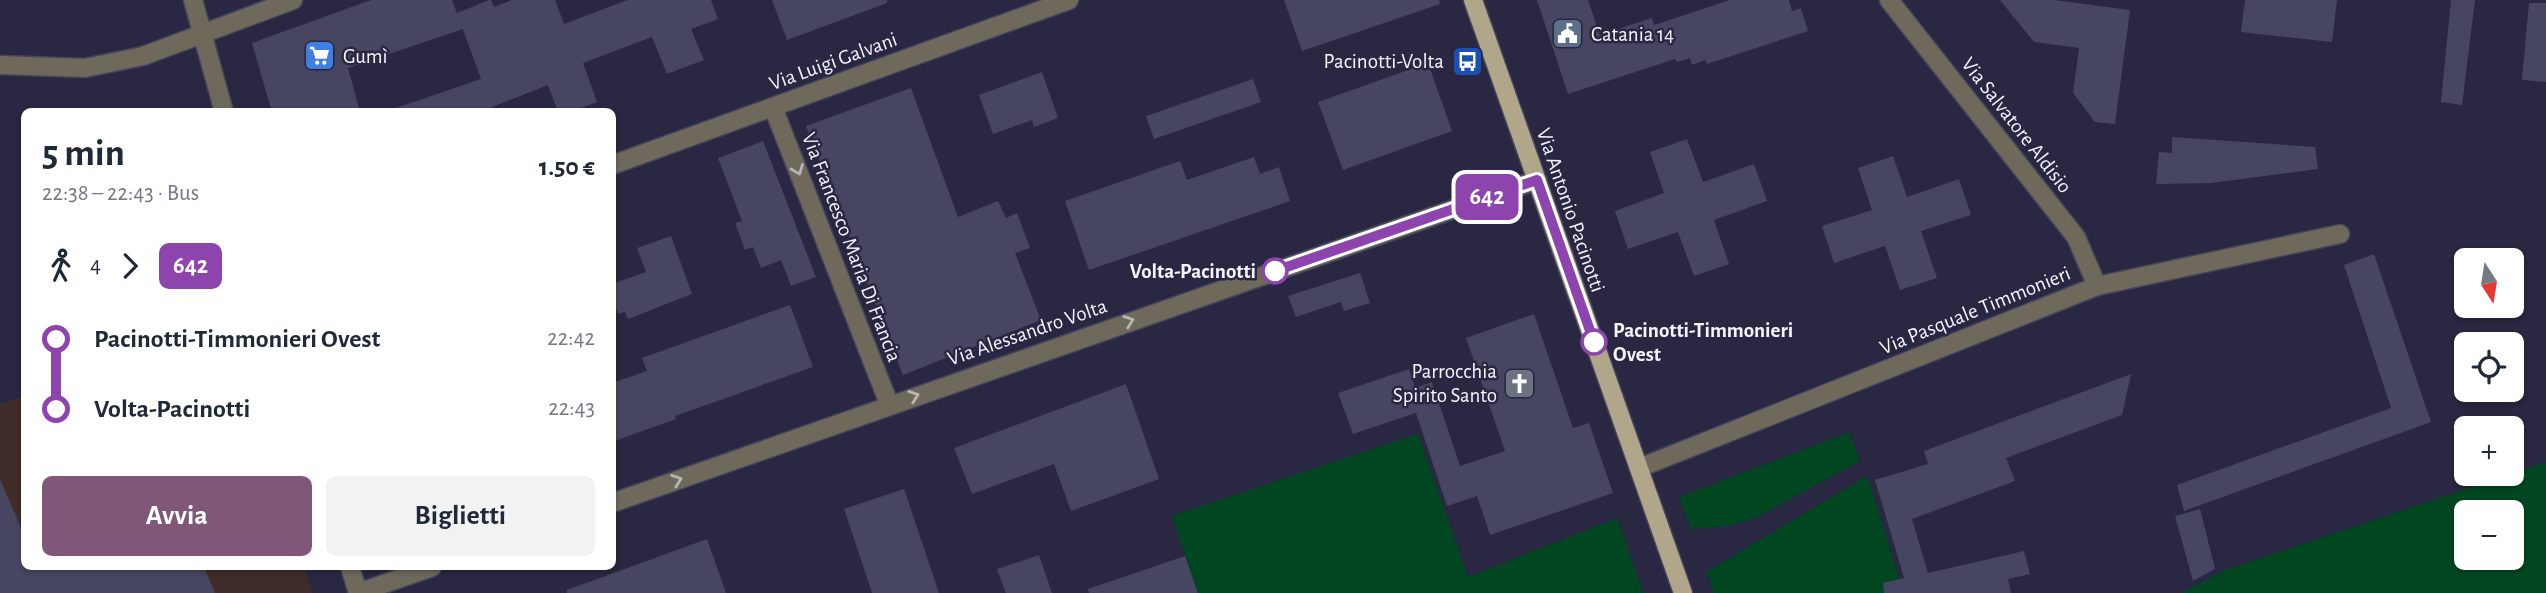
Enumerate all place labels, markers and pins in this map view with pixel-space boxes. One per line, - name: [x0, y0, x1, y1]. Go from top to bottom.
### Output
- public building icon: Catania 14: [1551, 17, 1585, 51]
- place label: Catania 14: [1591, 24, 1674, 45]
- supermarket icon: Gumì: [303, 39, 337, 73]
- bus stop icon: Pacinotti-Volta: [1450, 44, 1484, 78]
- place label: Gumì: [343, 46, 388, 67]
- place label: Pacinotti-Volta: [1324, 51, 1444, 72]
- marker: Volta-Pacinotti: [1262, 258, 1288, 284]
- place label: Volta-Pacinotti: [1130, 261, 1256, 282]
- place label: Pacinotti-Timmonieri Ovest: [1613, 320, 1793, 365]
- marker: Pacinotti-Timmonieri Ovest: [1581, 329, 1607, 355]
- place label: Parrocchia Spirito Santo: [1393, 361, 1497, 406]
- church icon: Parrocchia Spirito Santo: [1503, 366, 1537, 400]

